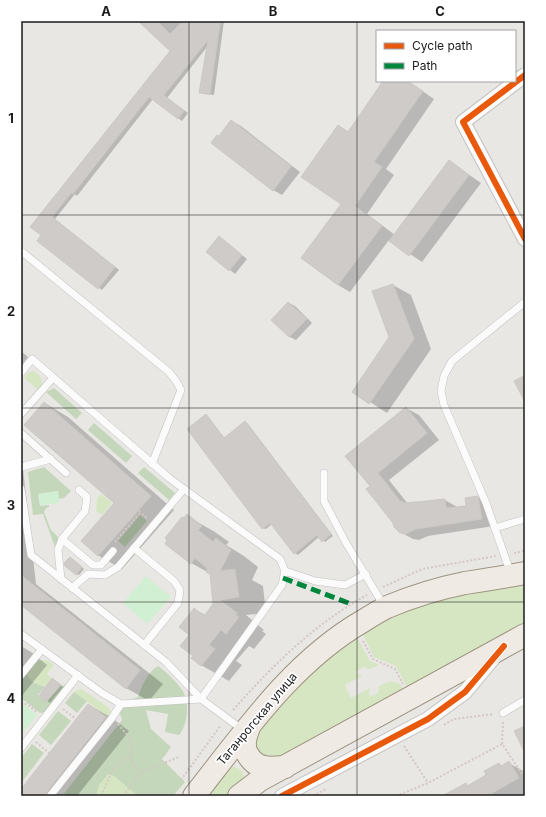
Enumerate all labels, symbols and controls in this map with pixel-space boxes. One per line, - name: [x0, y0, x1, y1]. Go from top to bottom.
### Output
- text: A: [101, 3, 111, 19]
- text: B: [269, 3, 278, 19]
- text: C: [435, 3, 445, 19]
- legend: [376, 30, 516, 82]
- text: Cycle path: [412, 38, 473, 53]
- text: Path: [412, 58, 437, 73]
- text: 1: [8, 110, 14, 126]
- text: 2: [7, 303, 15, 319]
- text: 3: [7, 497, 15, 513]
- street label: Таганрогская улица: [213, 669, 300, 768]
- text: 4: [7, 690, 16, 706]

